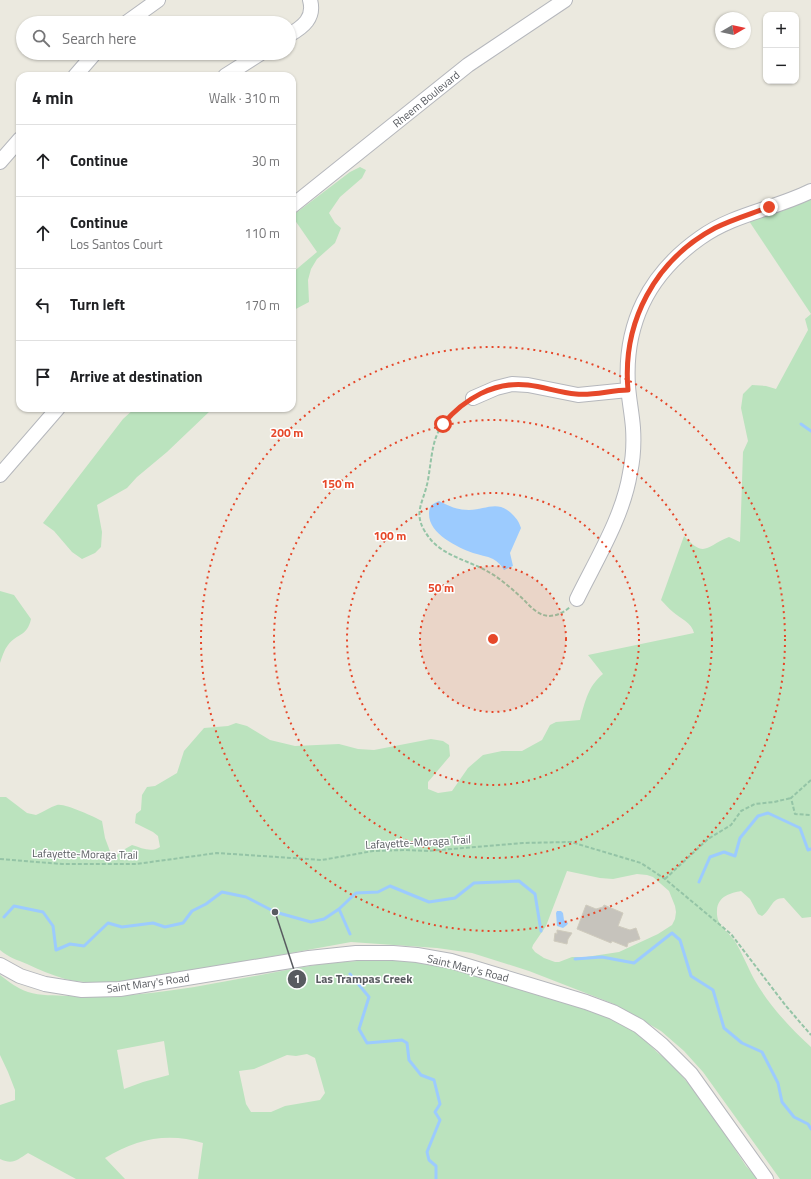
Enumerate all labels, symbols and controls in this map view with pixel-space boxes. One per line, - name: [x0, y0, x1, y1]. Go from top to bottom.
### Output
- north arrow: [715, 12, 751, 48]
- map controls: [763, 12, 799, 84]
- button: +: [763, 12, 799, 48]
- search box: [16, 16, 296, 60]
- icon: search: [30, 27, 52, 49]
- text: Search here: [62, 27, 136, 50]
- button: −: [763, 48, 799, 84]
- street label: Rheem Boulevard: [389, 67, 463, 131]
- text: 4 min: [32, 85, 73, 111]
- text: Walk · 310 m: [209, 88, 280, 108]
- text: Continue: [70, 149, 128, 172]
- icon: ahead: [32, 150, 54, 172]
- text: 30 m: [252, 151, 280, 171]
- route end: [760, 198, 778, 216]
- text: Continue: [70, 211, 128, 234]
- icon: ahead: [32, 222, 54, 244]
- text: 110 m: [244, 223, 280, 243]
- text: Los Santos Court: [70, 234, 163, 254]
- text: Turn left: [70, 293, 125, 316]
- icon: left: [32, 294, 54, 316]
- text: 170 m: [244, 295, 280, 315]
- text: Arrive at destination: [70, 365, 203, 388]
- icon: arrive: [32, 366, 54, 388]
- route start: [434, 415, 452, 433]
- text: 200 m: [271, 423, 303, 442]
- text: 150 m: [322, 474, 354, 493]
- text: 100 m: [374, 526, 406, 545]
- text: 50 m: [428, 578, 454, 597]
- centre of rings: [486, 632, 500, 646]
- street label: Lafayette-Moraga Trail: [365, 831, 471, 853]
- street label: Lafayette-Moraga Trail: [32, 845, 138, 863]
- street label: Saint Mary's Road: [426, 950, 511, 986]
- callout: Las Trampas Creek: [287, 967, 420, 991]
- street label: Saint Mary's Road: [106, 969, 191, 997]
- text: 1: [294, 969, 300, 988]
- text: Las Trampas Creek: [316, 969, 413, 988]

